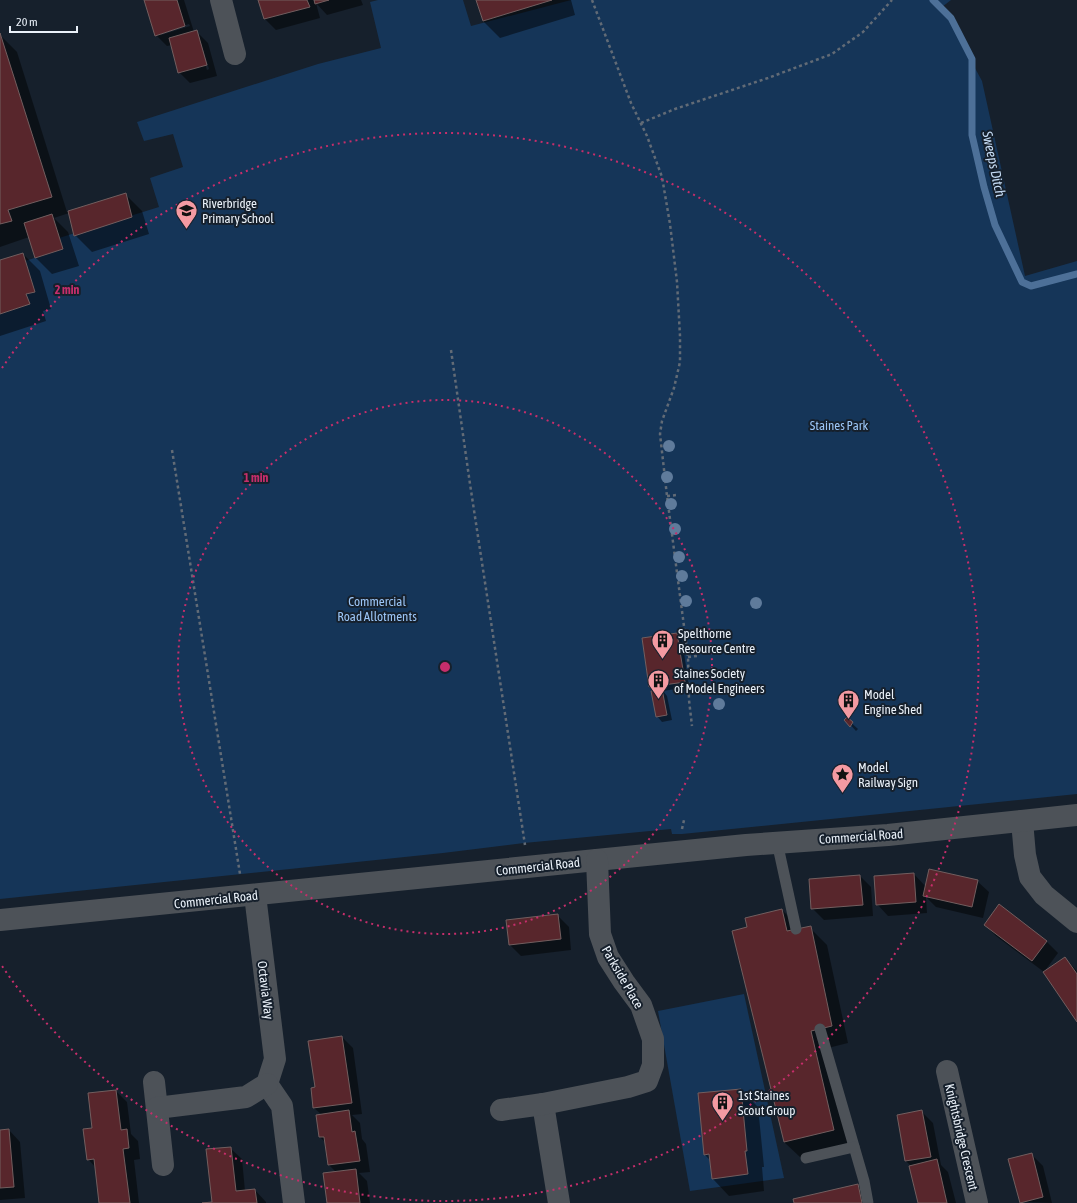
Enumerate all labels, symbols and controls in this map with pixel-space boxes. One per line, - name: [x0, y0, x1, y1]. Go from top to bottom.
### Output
- scale bar: [10, 8, 77, 34]
- text: 20 m: [16, 15, 38, 29]
- water label: Sweeps Ditch: [979, 129, 1009, 199]
- place label: Riverbridge Primary School: [202, 196, 274, 226]
- school or university icon: Riverbridge Primary School: [174, 197, 200, 230]
- text: 2 min: [55, 283, 79, 297]
- park label: Staines Park: [810, 418, 869, 433]
- text: 1 min: [244, 471, 268, 485]
- park label: Commercial Road Allotments: [337, 594, 417, 624]
- place label: Spelthorne Resource Centre: [678, 626, 755, 656]
- building icon: Spelthorne Resource Centre: [650, 627, 676, 660]
- centre of rings: [438, 660, 452, 674]
- place label: Staines Society of Model Engineers: [674, 666, 765, 696]
- building icon: Staines Society of Model Engineers: [646, 667, 672, 700]
- place label: Model Engine Shed: [864, 687, 922, 717]
- building icon: Model Engine Shed: [836, 688, 862, 721]
- place label: Model Railway Sign: [858, 760, 918, 790]
- place icon: Model Railway Sign: [829, 761, 855, 794]
- street label: Commercial Road: [818, 826, 904, 847]
- street label: Commercial Road: [495, 855, 581, 878]
- street label: Commercial Road: [173, 888, 259, 911]
- street label: Parkside Place: [599, 943, 647, 1011]
- street label: Octavia Way: [254, 960, 277, 1021]
- street label: Knightsbridge Crescent: [942, 1082, 981, 1192]
- place label: 1st Staines Scout Group: [738, 1088, 795, 1118]
- building icon: 1st Staines Scout Group: [710, 1089, 736, 1122]

